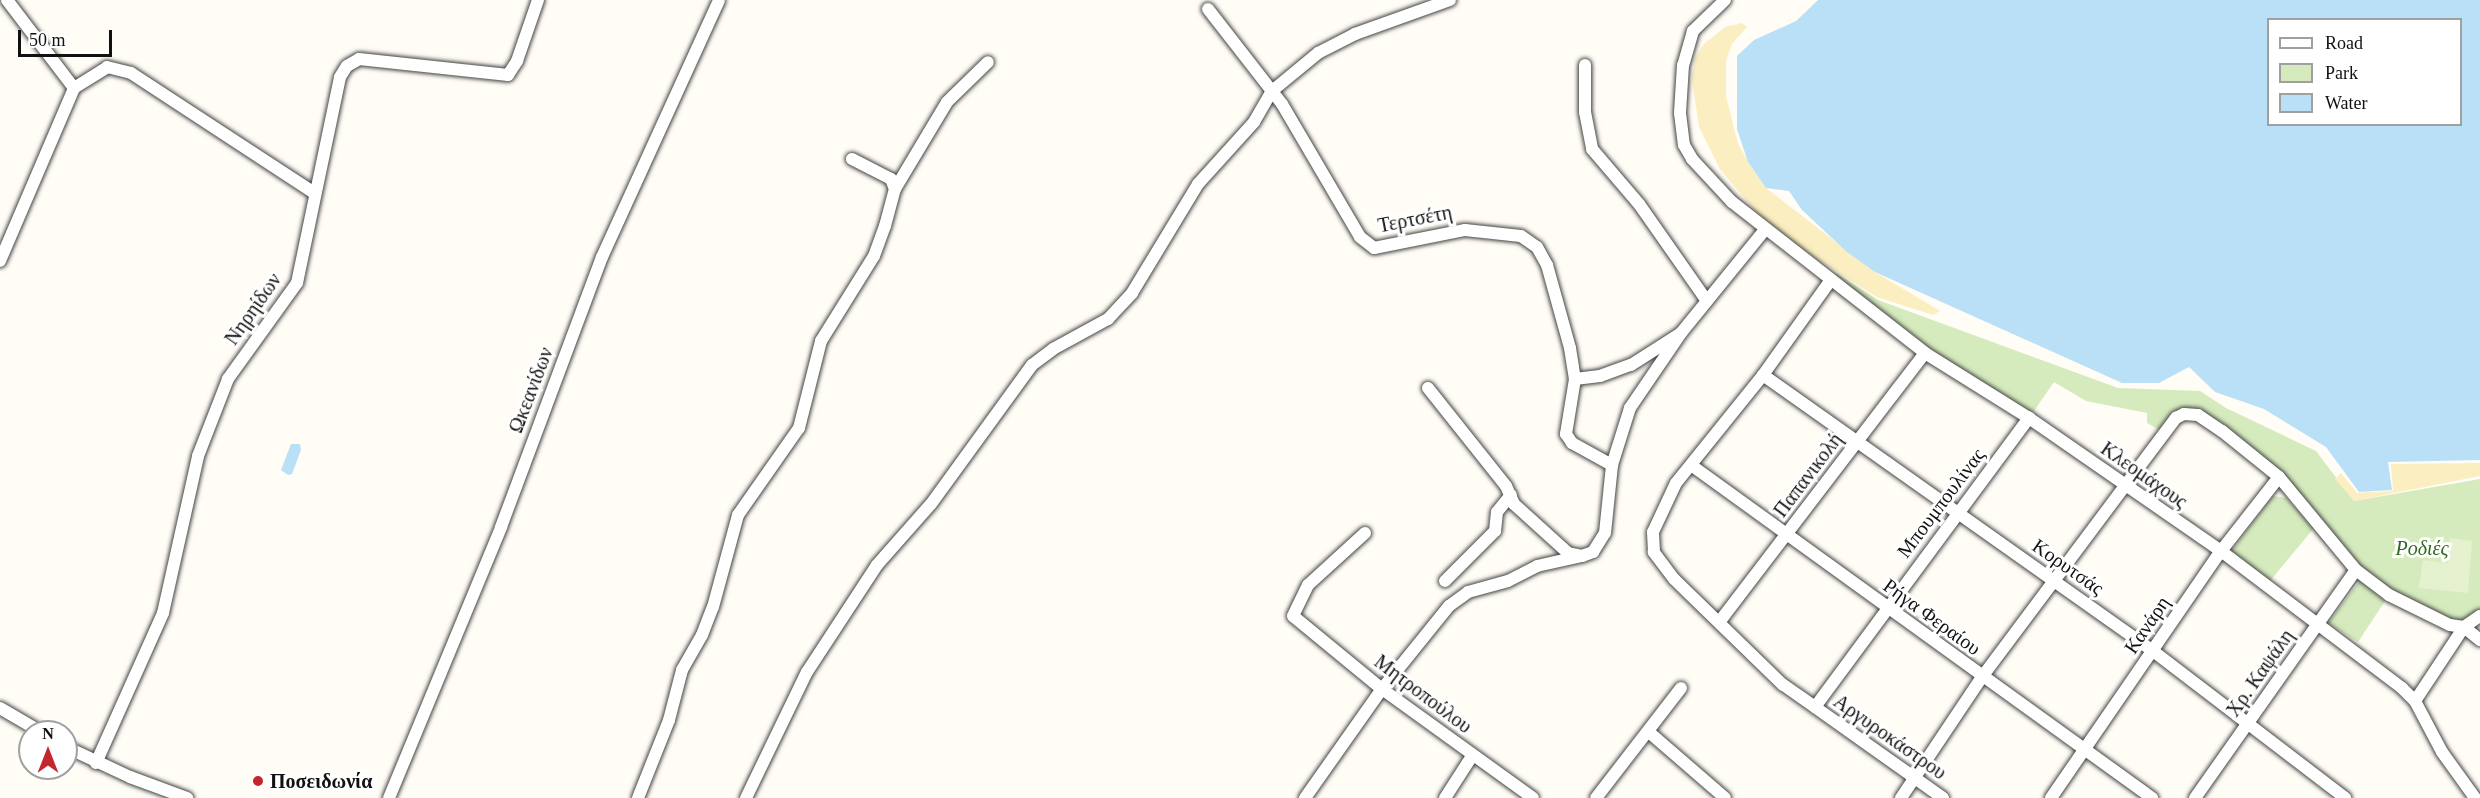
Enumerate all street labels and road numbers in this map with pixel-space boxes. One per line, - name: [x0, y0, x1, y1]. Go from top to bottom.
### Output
- street label: Τερτσέτη: [1376, 200, 1454, 238]
- street label: Νηρηίδων: [220, 268, 286, 350]
- street label: Ωκεανίδων: [504, 344, 558, 436]
- street label: Παπανικολή: [1768, 428, 1848, 522]
- street label: Κλεομάχους: [2096, 436, 2192, 514]
- street label: Μπουμπουλίνας: [1892, 443, 1990, 563]
- street label: Κορυτσάς: [2028, 534, 2108, 600]
- street label: Ρήγα Φεραίου: [1879, 574, 1985, 660]
- street label: Κανάρη: [2119, 592, 2175, 658]
- street label: Χρ. Καψάλη: [2221, 625, 2299, 721]
- street label: Μητροπούλου: [1370, 650, 1476, 738]
- street label: Αργυροκάστρου: [1829, 689, 1951, 785]

